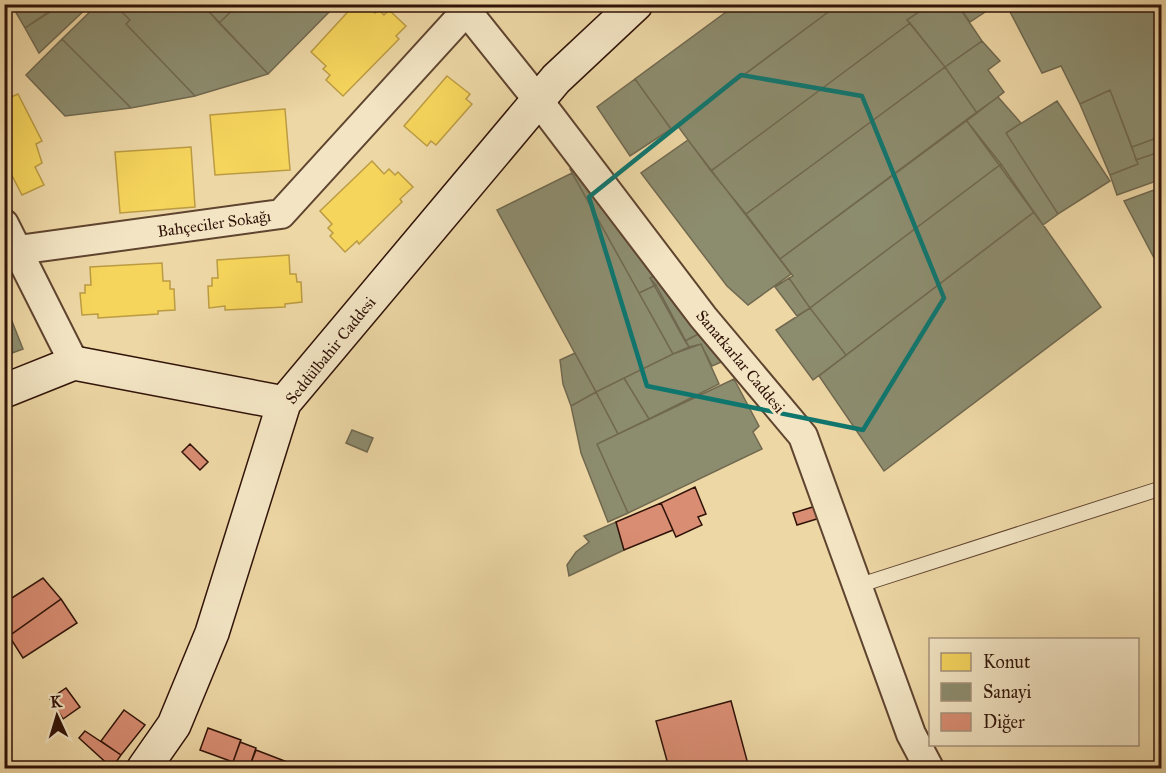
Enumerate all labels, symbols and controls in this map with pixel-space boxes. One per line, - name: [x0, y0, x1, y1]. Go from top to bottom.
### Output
- street label: Bahçeciler Sokağı: [156, 206, 273, 242]
- street label: Seddülbahir Caddesi: [281, 292, 380, 408]
- street label: Sanatkarlar Caddesi: [692, 306, 790, 417]
- legend: [929, 638, 1139, 746]
- text: Konut: [983, 651, 1031, 673]
- text: Sanayi: [983, 681, 1032, 703]
- north arrow: [27, 686, 87, 746]
- text: K: [50, 692, 63, 711]
- text: Diğer: [983, 711, 1025, 734]

